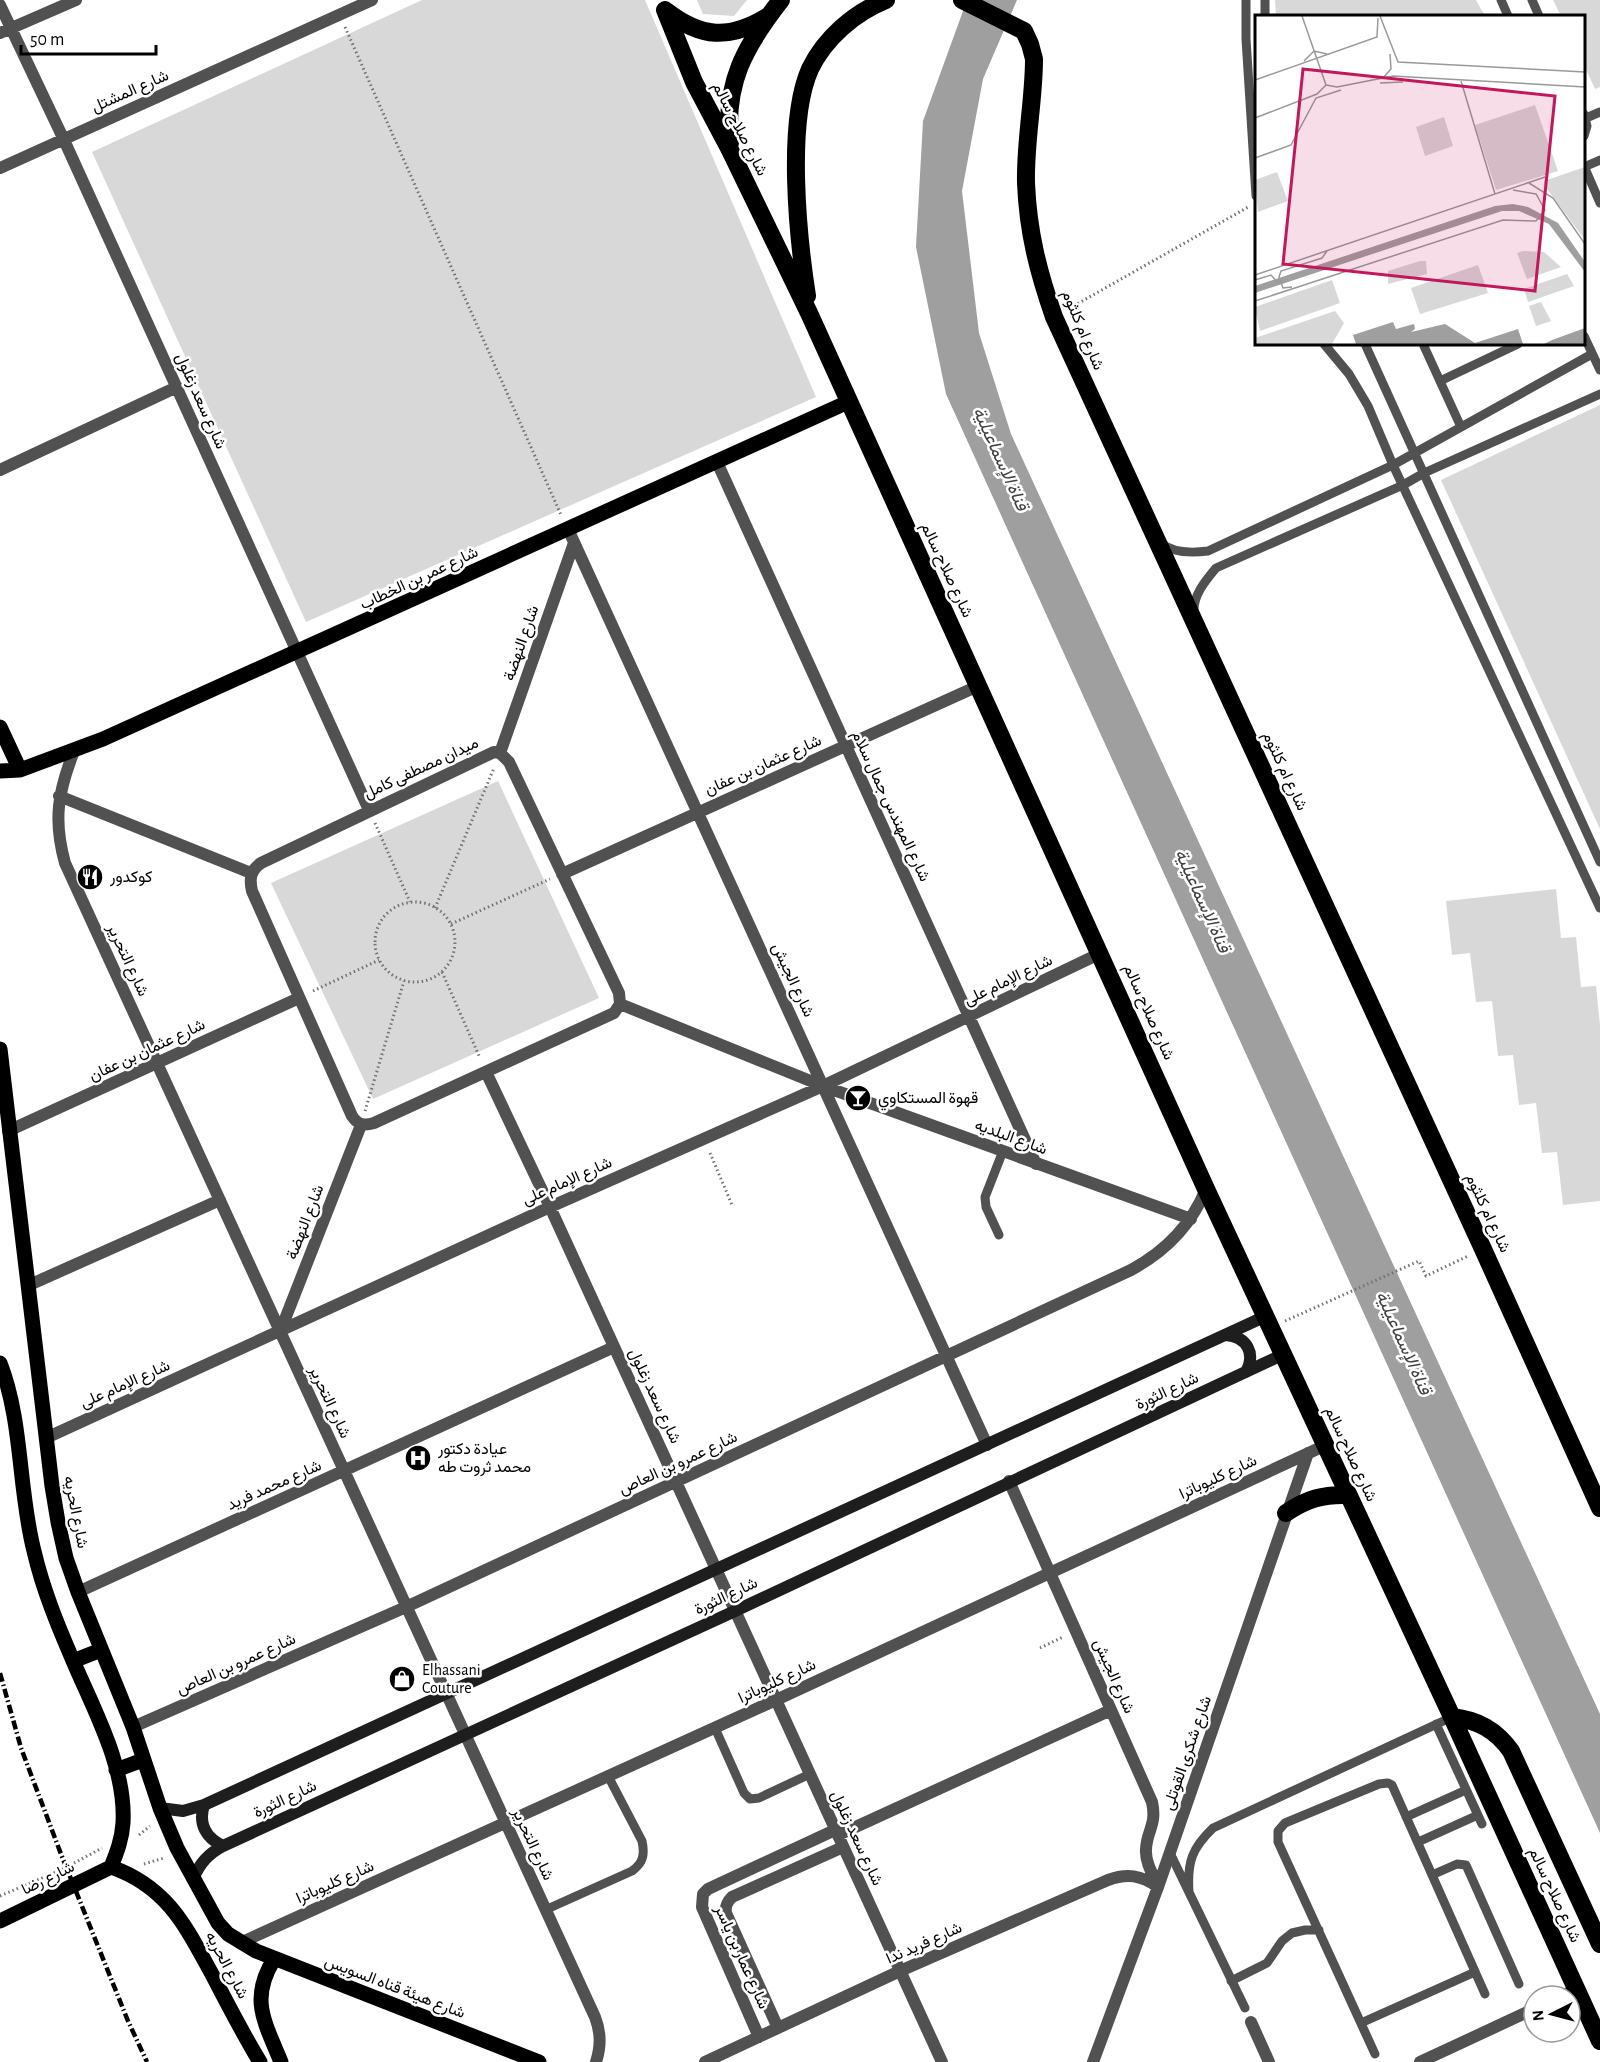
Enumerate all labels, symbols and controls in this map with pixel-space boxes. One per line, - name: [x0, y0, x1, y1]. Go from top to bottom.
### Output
- inset map: [1255, 15, 1585, 345]
- scale bar: [21, 18, 156, 56]
- text: 50 m: [30, 31, 64, 49]
- street label: شارع المشتل: [89, 67, 172, 118]
- street label: شارع صلاح سالم: [707, 80, 770, 180]
- street label: شارع ام كلثوم: [1056, 288, 1107, 374]
- street label: شارع سعد زغلول: [170, 351, 229, 452]
- water label: قناة الإسماعيلية: [967, 405, 1032, 516]
- street label: شارع صلاح سالم: [915, 520, 976, 621]
- street label: شارع عمر بن الخطاب: [357, 544, 482, 615]
- street label: شارع النهضة: [501, 603, 544, 684]
- street label: شارع المهندس جمال سلام: [846, 728, 933, 885]
- street label: شارع ام كلثوم: [1257, 729, 1310, 814]
- street label: شارع عثمان بن عفان: [702, 732, 825, 801]
- street label: ميدان مصطفى كامل: [361, 734, 482, 803]
- water label: قناة الإسماعيلية: [1169, 847, 1234, 958]
- restaurant icon: كوكدور: [75, 862, 105, 892]
- place label: كوكدور: [109, 869, 152, 887]
- street label: شارع التحرير: [101, 921, 152, 1000]
- street label: شارع الجيش: [766, 941, 817, 1021]
- street label: شارع الإمام على: [961, 952, 1056, 1011]
- street label: شارع صلاح سالم: [1118, 962, 1177, 1063]
- street label: شارع عثمان بن عفان: [87, 1016, 209, 1087]
- bar icon: قهوة المستكاوي: [843, 1083, 873, 1113]
- place label: قهوة المستكاوي: [878, 1090, 978, 1111]
- street label: شارع البلديه: [972, 1117, 1049, 1160]
- street label: شارع الإمام على: [520, 1154, 615, 1211]
- street label: شارع ام كلثوم: [1460, 1171, 1513, 1256]
- street label: شارع النهضة: [283, 1182, 329, 1263]
- water label: قناة الإسماعيلية: [1370, 1289, 1435, 1400]
- street label: شارع سعد زغلول: [623, 1346, 684, 1447]
- street label: شارع الإمام على: [78, 1357, 173, 1414]
- street label: شارع التحرير: [303, 1363, 354, 1442]
- street label: شارع الثورة: [1133, 1369, 1202, 1415]
- street label: شارع صلاح سالم: [1319, 1404, 1380, 1505]
- street label: شارع عمرو بن العاص: [616, 1429, 741, 1500]
- place label: عيادة دكتور محمد ثروت طه: [437, 1441, 531, 1477]
- hospital icon: عيادة دكتور محمد ثروت طه: [403, 1443, 433, 1473]
- street label: شارع كليوباترا: [1177, 1452, 1260, 1505]
- street label: شارع محمد فريد: [224, 1457, 325, 1516]
- street label: شارع الحريه: [58, 1474, 91, 1550]
- street label: شارع الثورة: [692, 1574, 761, 1620]
- street label: شارع عمرو بن العاص: [174, 1631, 299, 1700]
- street label: شارع الجيش: [1088, 1636, 1138, 1717]
- street label: شارع كليوباترا: [736, 1656, 819, 1709]
- place label: Elhassani Couture: [422, 1662, 481, 1696]
- shop icon: Elhassani Couture: [387, 1664, 417, 1694]
- street label: شارع شكرى القوتلى: [1160, 1694, 1217, 1813]
- street label: شارع الثورة: [251, 1777, 320, 1823]
- street label: شارع سعد زغلول: [825, 1788, 886, 1889]
- street label: شارع التحرير: [506, 1805, 557, 1884]
- street label: شارع صلاح سالم: [1523, 1845, 1584, 1946]
- street label: شارع رضا: [19, 1858, 78, 1900]
- street label: شارع كليوباترا: [294, 1858, 378, 1909]
- street label: شارع عمار بن ياسر: [709, 1902, 772, 2012]
- street label: شارع فريد ندا: [884, 1919, 966, 1970]
- street label: شارع الحريه: [200, 1929, 251, 2003]
- street label: شارع هيئة قناه السويس: [321, 1953, 467, 2024]
- north arrow: [1522, 1984, 1582, 2044]
- text: N: [1530, 2009, 1547, 2022]

